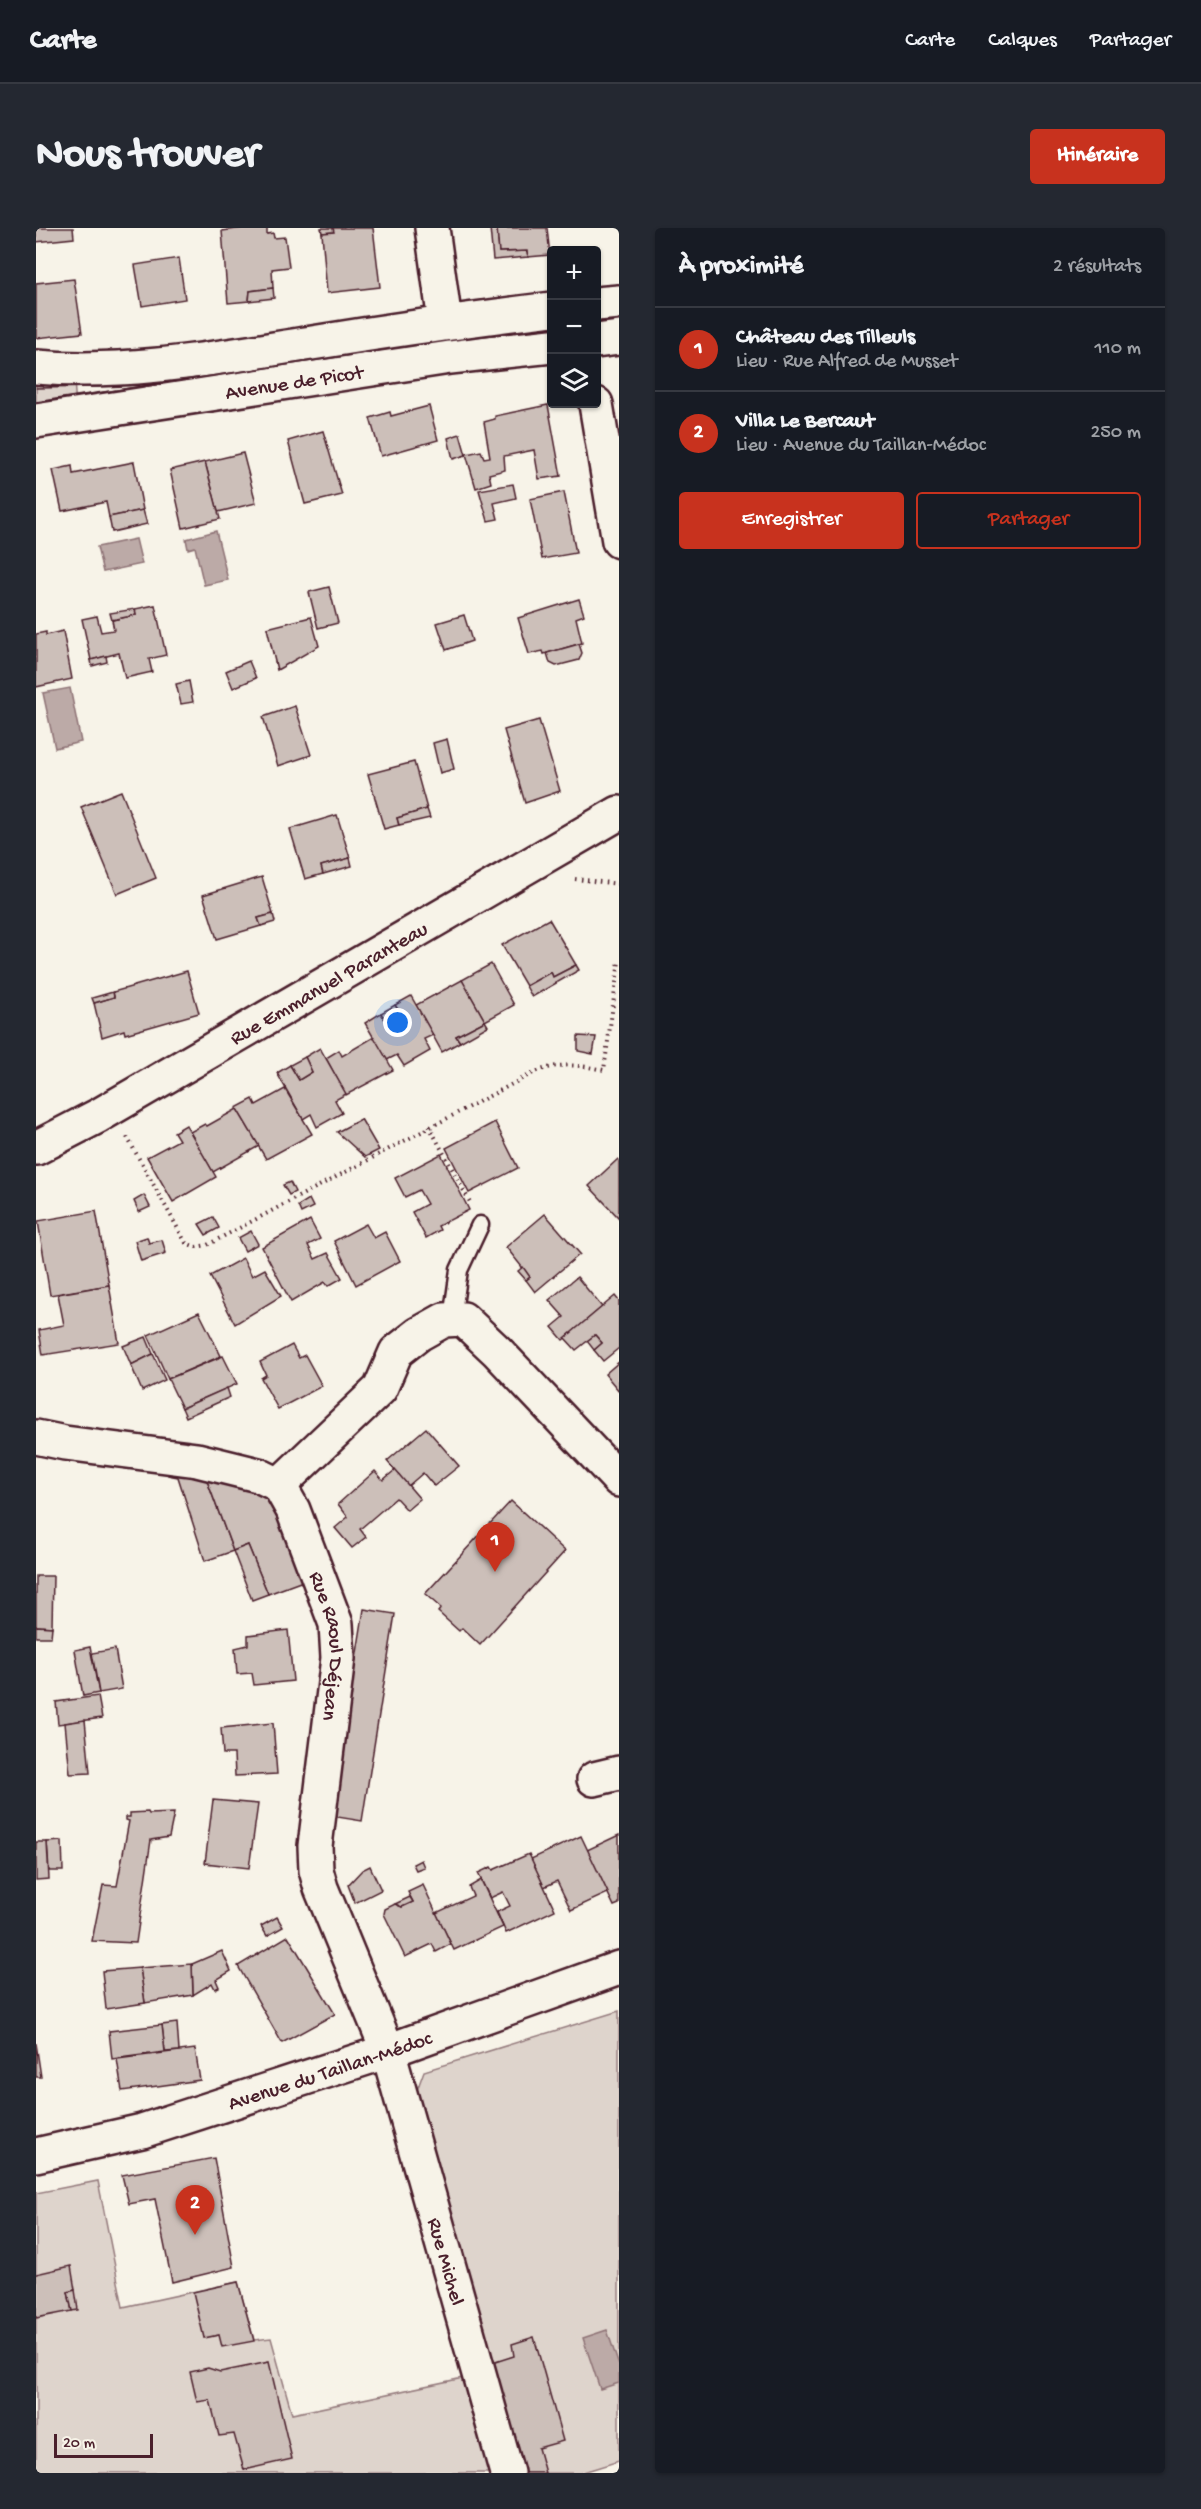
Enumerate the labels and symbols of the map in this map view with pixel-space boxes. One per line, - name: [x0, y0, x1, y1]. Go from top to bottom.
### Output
- street label: Avenue de Picot: [224, 361, 368, 408]
- street label: Rue Emmanuel Paranteau: [226, 918, 434, 1053]
- your location: [383, 1008, 412, 1037]
- pin: 1: [476, 1522, 514, 1572]
- street label: Rue Raoul Déjean: [301, 1569, 347, 1722]
- street label: Avenue du Taillan-Médoc: [226, 2027, 437, 2118]
- pin: 2: [176, 2186, 214, 2235]
- street label: Rue Michel: [420, 2216, 468, 2309]
- scale bar: [54, 2431, 153, 2458]

